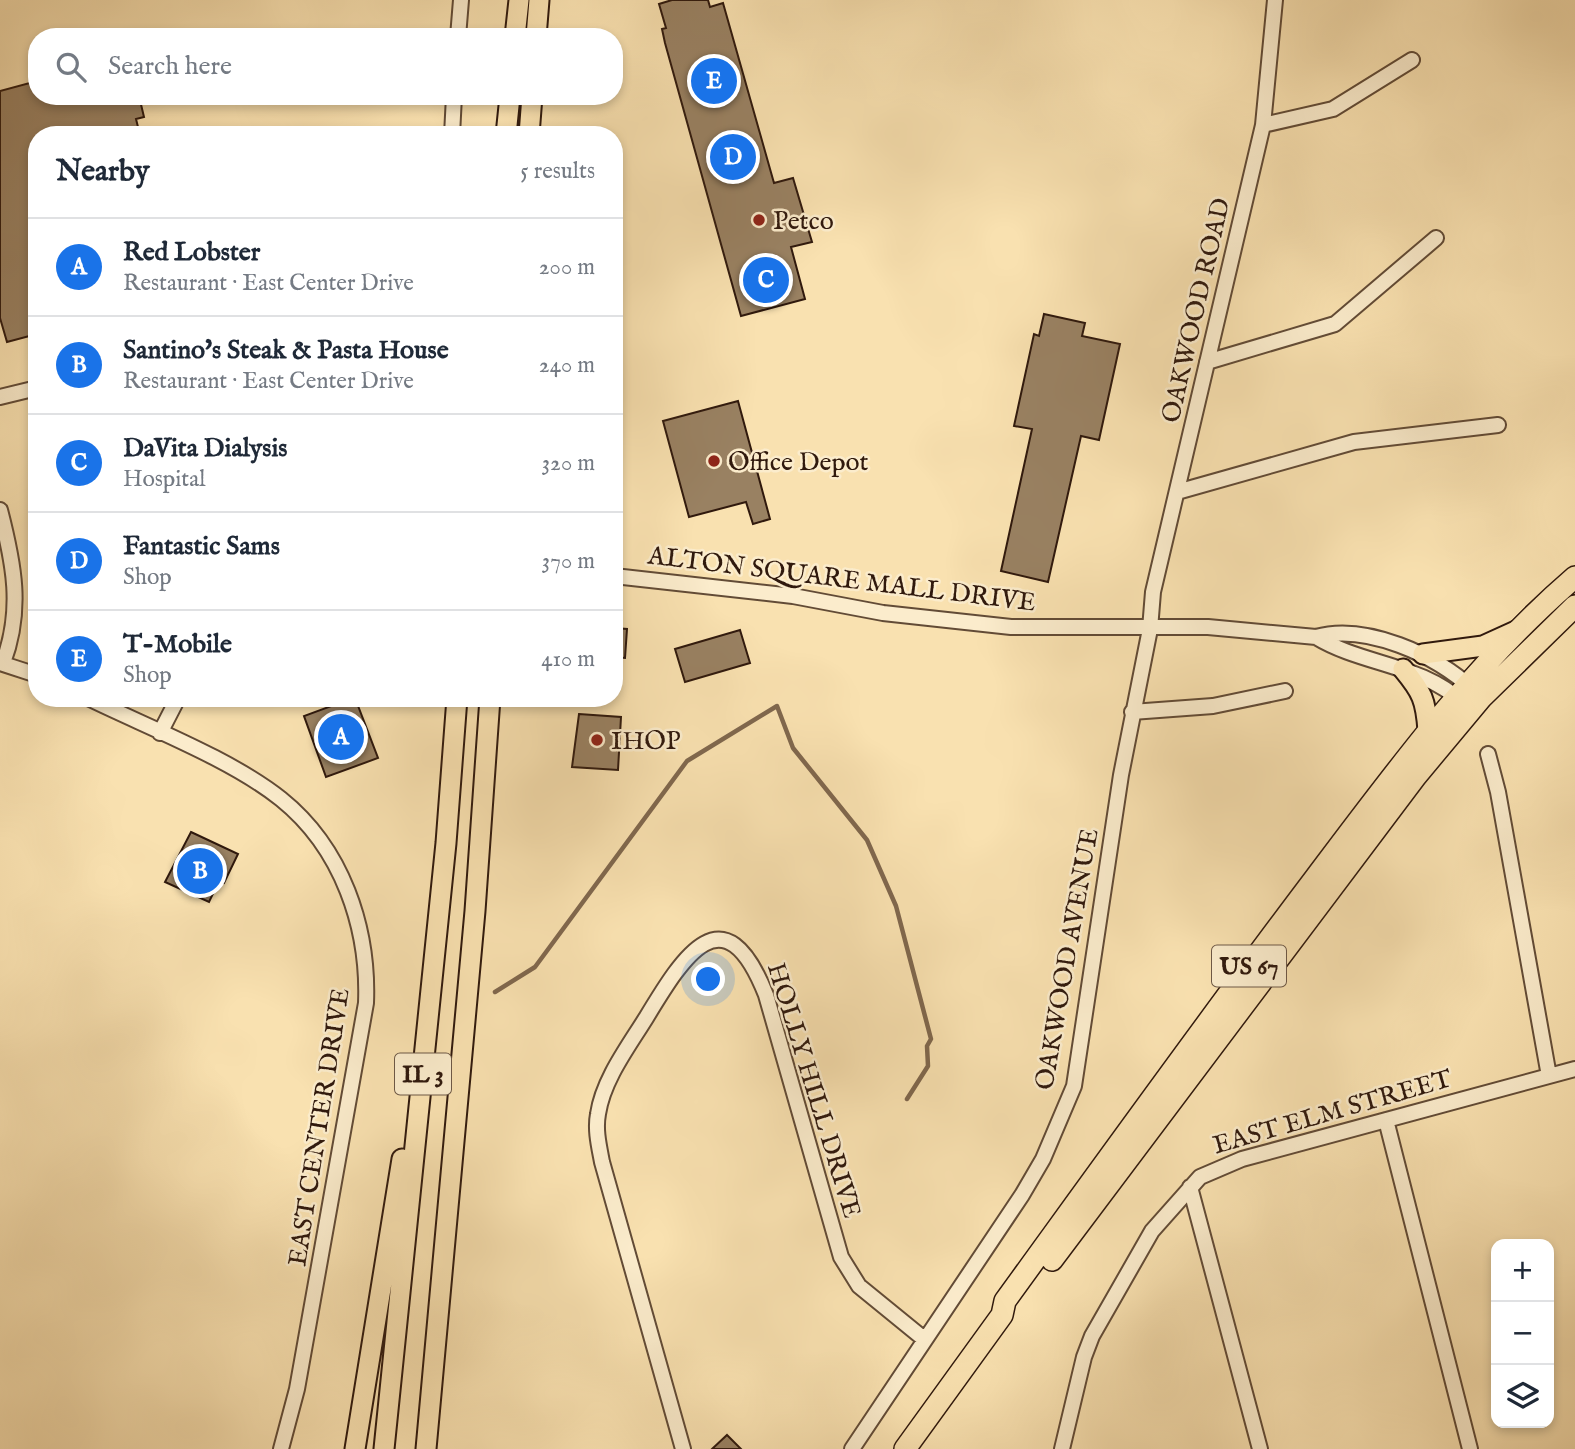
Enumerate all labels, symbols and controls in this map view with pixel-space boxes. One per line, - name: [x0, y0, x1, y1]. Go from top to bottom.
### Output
- search box: [28, 28, 623, 105]
- icon: search: [52, 48, 90, 86]
- text: Search here: [108, 50, 232, 83]
- pin: E: [691, 55, 737, 107]
- pin: D: [710, 131, 756, 183]
- text: Nearby: [56, 153, 149, 191]
- text: 5 results: [520, 157, 595, 186]
- street label: OAKWOOD ROAD: [1155, 195, 1238, 426]
- place label: Petco: [773, 205, 834, 238]
- marker: Petco: [751, 212, 767, 228]
- text: Red Lobster: [123, 236, 260, 269]
- text: A: [71, 253, 87, 282]
- text: 200 m: [539, 253, 595, 282]
- pin: C: [743, 254, 789, 306]
- text: Restaurant · East Center Drive: [123, 269, 414, 298]
- text: Santino's Steak & Pasta House: [123, 334, 449, 367]
- text: B: [71, 351, 87, 380]
- text: 240 m: [539, 351, 595, 380]
- text: Restaurant · East Center Drive: [123, 367, 414, 396]
- text: DaVita Dialysis: [123, 432, 288, 465]
- place label: Office Depot: [728, 446, 869, 479]
- text: C: [71, 449, 87, 478]
- text: 320 m: [542, 449, 595, 478]
- marker: Office Depot: [706, 453, 722, 469]
- text: Hospital: [123, 465, 205, 494]
- text: Fantastic Sams: [123, 530, 280, 563]
- street label: ALTON SQUARE MALL DRIVE: [645, 539, 1038, 620]
- text: D: [70, 547, 88, 576]
- text: 370 m: [542, 547, 595, 576]
- text: Shop: [123, 563, 172, 592]
- text: T-Mobile: [123, 628, 232, 661]
- text: E: [71, 645, 87, 674]
- text: 410 m: [541, 645, 595, 674]
- text: Shop: [123, 661, 172, 690]
- pin: A: [318, 711, 364, 763]
- place label: IHOP: [611, 725, 681, 758]
- marker: IHOP: [589, 732, 605, 748]
- street label: OAKWOOD AVENUE: [1028, 826, 1107, 1093]
- pin: B: [177, 845, 223, 897]
- road number: US 67: [1212, 946, 1286, 986]
- street label: HOLLY HILL DRIVE: [759, 959, 868, 1222]
- your location: [691, 962, 725, 996]
- street label: EAST CENTER DRIVE: [281, 986, 358, 1269]
- road number: IL 3: [395, 1054, 451, 1094]
- street label: EAST ELM STREET: [1209, 1063, 1456, 1162]
- map controls: [1491, 1239, 1554, 1428]
- button: +: [1491, 1239, 1554, 1302]
- button: −: [1491, 1302, 1554, 1365]
- button: layers: [1491, 1365, 1554, 1428]

